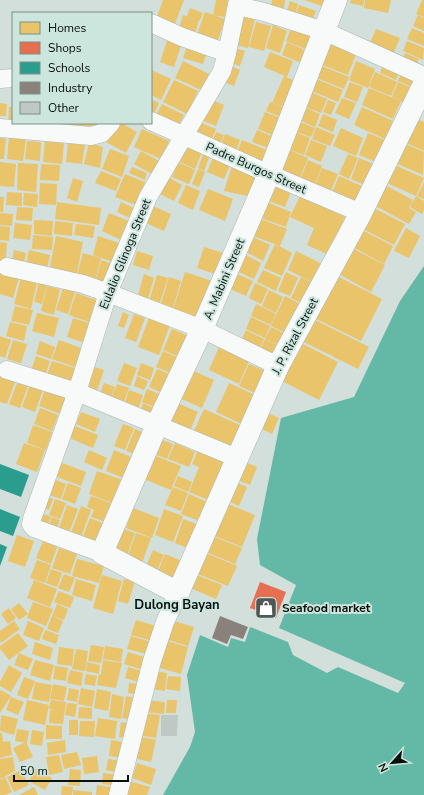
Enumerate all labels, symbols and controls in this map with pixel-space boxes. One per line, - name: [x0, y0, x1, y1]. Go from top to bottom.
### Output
- legend: [12, 12, 152, 124]
- text: Homes: [48, 20, 86, 36]
- text: Shops: [48, 40, 82, 56]
- text: Schools: [48, 60, 91, 76]
- text: Industry: [48, 80, 93, 96]
- text: Other: [48, 100, 80, 116]
- street label: Padre Burgos Street: [203, 139, 310, 198]
- street label: Eulalio Glinoga Street: [96, 196, 155, 311]
- street label: A. Mabini Street: [200, 235, 249, 322]
- street label: J. P. Rizal Street: [268, 294, 322, 378]
- shop icon: Seafood market: [253, 595, 279, 621]
- district label: Dulong Bayan: [134, 596, 220, 614]
- place label: Seafood market: [282, 600, 371, 616]
- north arrow: [372, 743, 412, 783]
- scale bar: [14, 757, 128, 783]
- text: N: [375, 760, 392, 774]
- text: 50 m: [20, 763, 48, 779]

